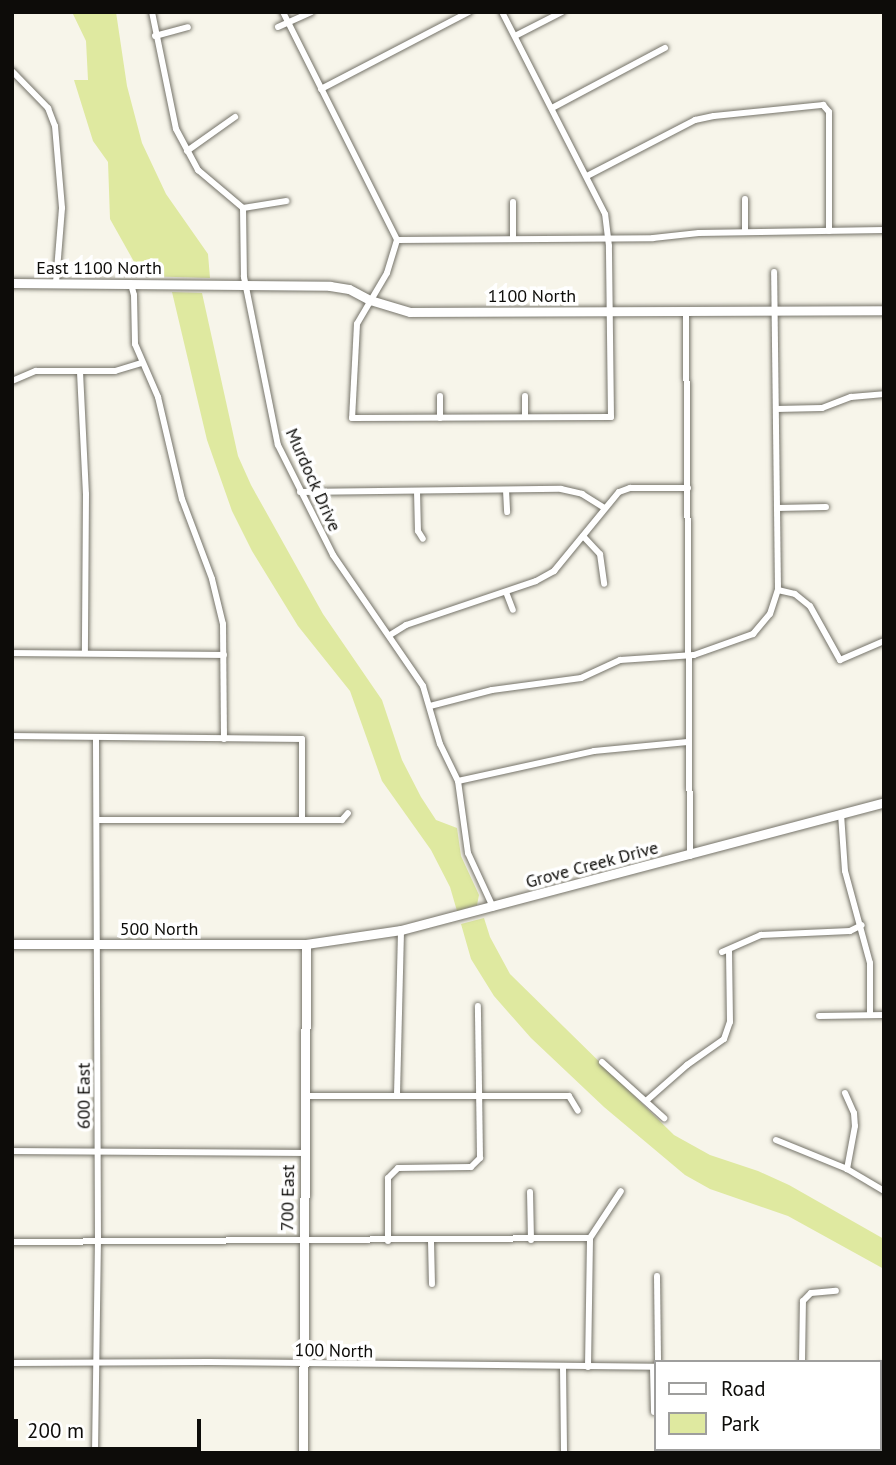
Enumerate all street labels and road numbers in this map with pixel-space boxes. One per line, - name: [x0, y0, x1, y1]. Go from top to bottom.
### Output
- street label: East 1100 North: [36, 257, 162, 279]
- street label: 1100 North: [488, 285, 576, 307]
- street label: Murdock Drive: [281, 425, 345, 535]
- street label: Grove Creek Drive: [523, 837, 661, 893]
- street label: 500 North: [120, 918, 198, 940]
- street label: 600 East: [73, 1063, 95, 1129]
- street label: 700 East: [277, 1165, 299, 1231]
- street label: 100 North: [295, 1340, 373, 1362]

